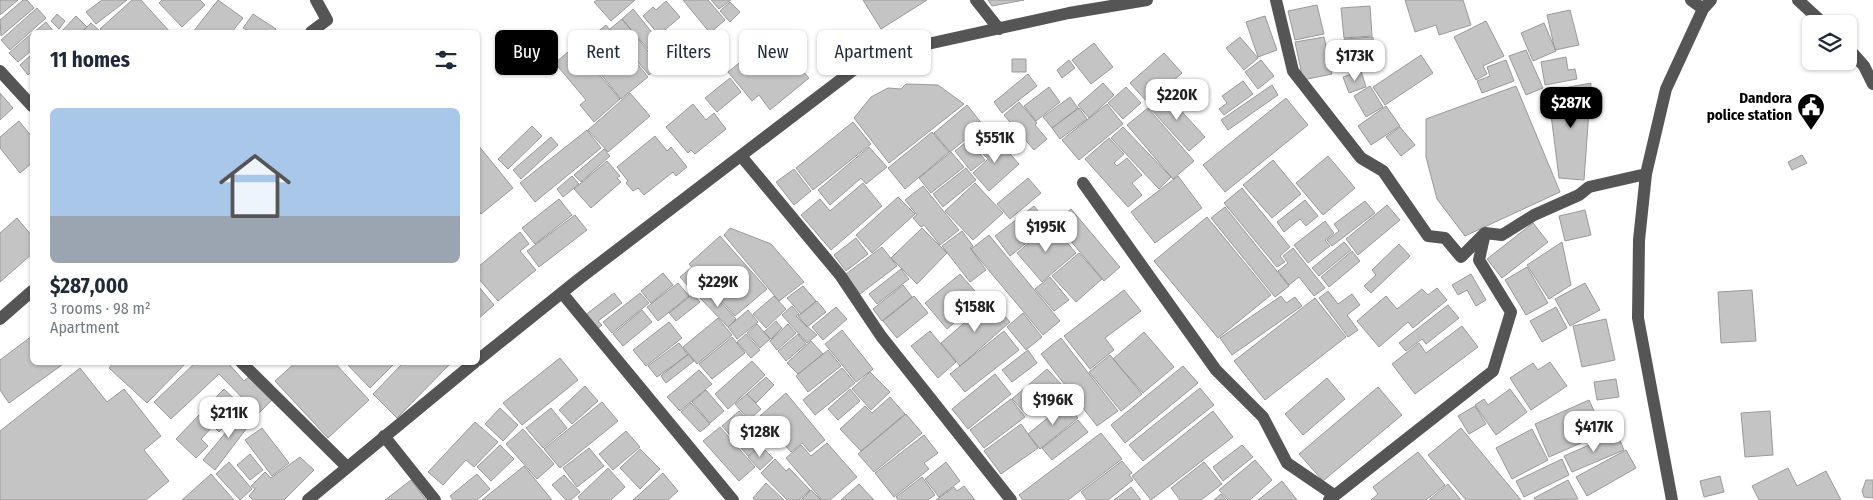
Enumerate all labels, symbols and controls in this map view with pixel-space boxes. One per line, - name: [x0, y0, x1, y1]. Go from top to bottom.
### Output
- map controls: [1802, 15, 1857, 70]
- button: layers: [1802, 15, 1857, 70]
- chip: Buy: [495, 30, 558, 75]
- chip: Rent: [568, 30, 638, 75]
- chip: Filters: [648, 30, 729, 75]
- chip: New: [739, 30, 807, 75]
- chip: Apartment: [817, 30, 931, 75]
- pin: $173K: [1320, 39, 1390, 82]
- icon: filters: [432, 46, 460, 74]
- text: $173K: [1336, 46, 1374, 65]
- text: 11 homes: [50, 47, 130, 73]
- pin: $220K: [1142, 78, 1212, 121]
- text: $220K: [1157, 85, 1197, 104]
- pin: $287K: [1536, 86, 1606, 129]
- place label: Dandora police station: [1707, 89, 1793, 124]
- public building icon: Dandora police station: [1796, 92, 1826, 131]
- text: $287K: [1551, 93, 1591, 112]
- pin: $551K: [960, 121, 1030, 164]
- text: $551K: [976, 128, 1014, 147]
- icon: home: [210, 141, 300, 231]
- pin: $195K: [1011, 210, 1081, 253]
- text: $195K: [1026, 217, 1066, 236]
- pin: $229K: [683, 266, 753, 308]
- text: $229K: [698, 272, 738, 291]
- text: $287,000: [50, 273, 129, 299]
- pin: $158K: [940, 290, 1010, 333]
- text: $158K: [955, 297, 995, 316]
- text: 3 rooms · 98 m²: [50, 299, 151, 318]
- text: Apartment: [50, 318, 119, 337]
- pin: $196K: [1018, 384, 1088, 426]
- text: $196K: [1033, 390, 1073, 409]
- pin: $211K: [194, 396, 264, 439]
- text: $211K: [210, 403, 248, 422]
- pin: $417K: [1559, 410, 1629, 453]
- pin: $128K: [725, 416, 795, 458]
- text: $417K: [1575, 417, 1613, 436]
- text: $128K: [740, 422, 780, 441]

